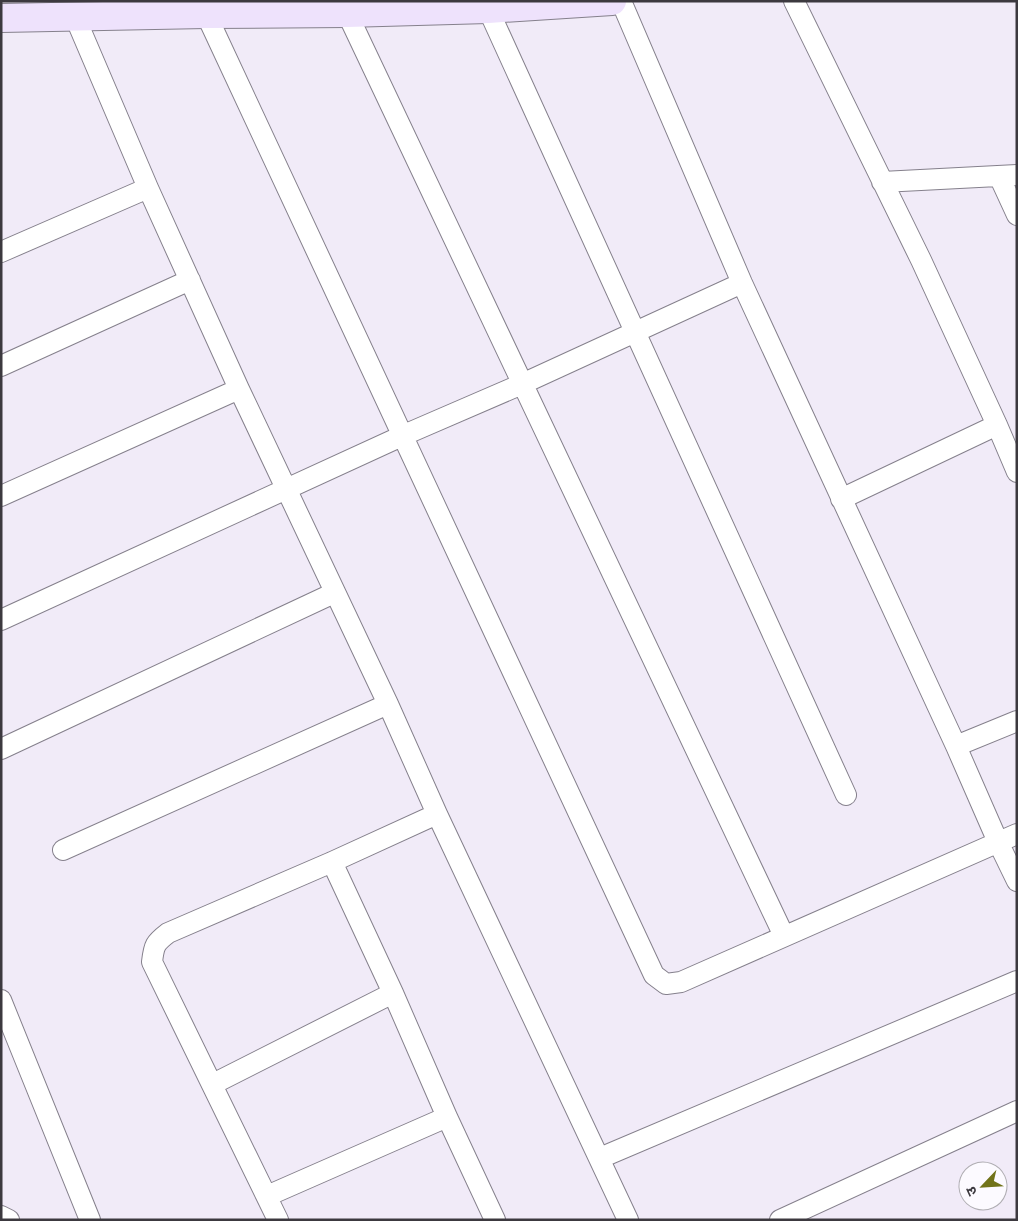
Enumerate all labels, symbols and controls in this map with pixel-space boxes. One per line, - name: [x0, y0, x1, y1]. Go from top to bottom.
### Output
- north arrow: [958, 1161, 1008, 1211]
- text: उ: [961, 1183, 981, 1199]

